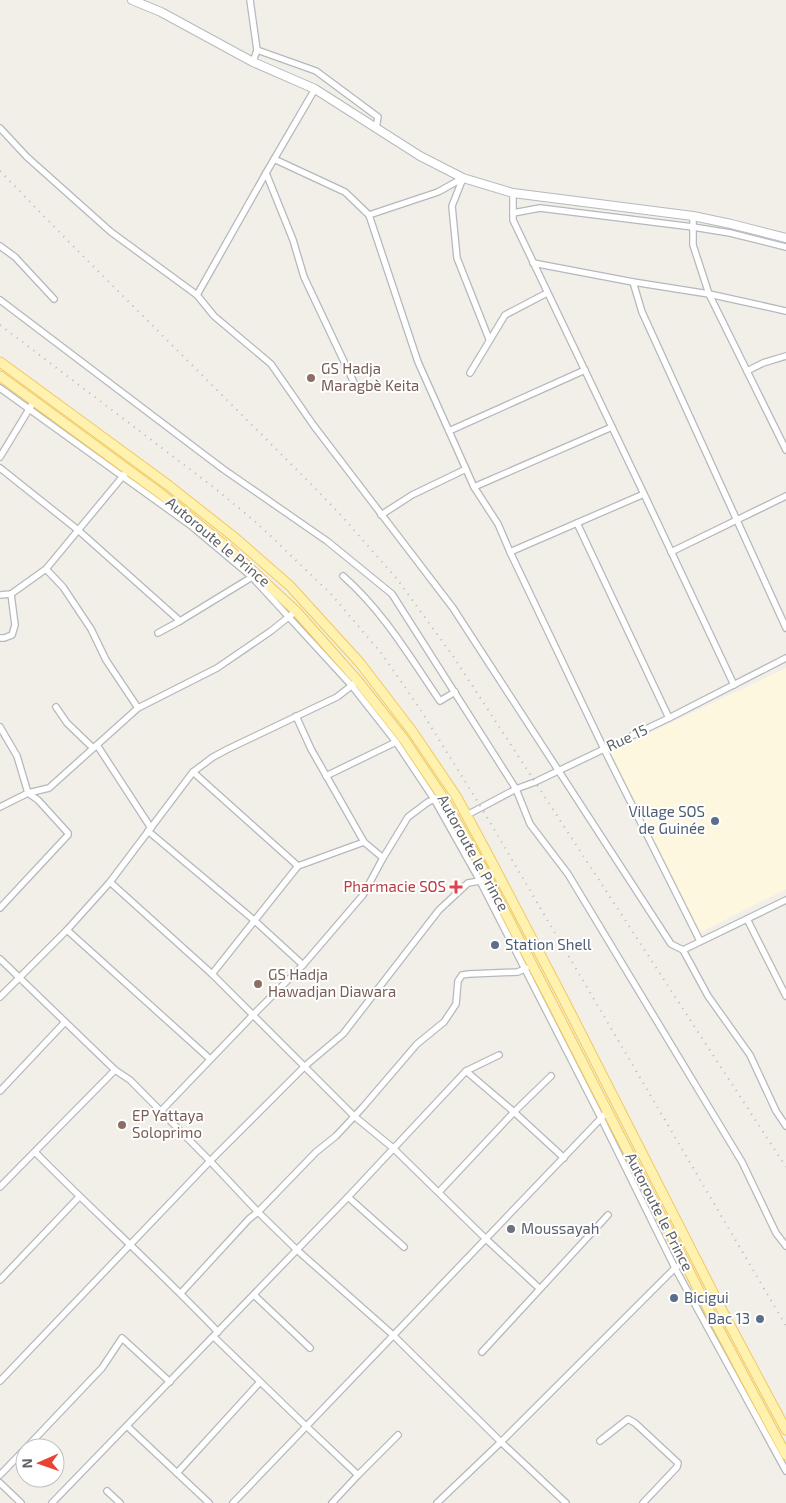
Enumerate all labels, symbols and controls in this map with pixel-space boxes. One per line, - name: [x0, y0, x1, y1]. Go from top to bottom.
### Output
- place label: GS Hadja Maragbè Keita: [321, 359, 419, 394]
- marker: GS Hadja Maragbè Keita: [305, 372, 317, 384]
- street label: Autoroute le Prince: [163, 492, 274, 590]
- street label: Rue 15: [603, 720, 650, 754]
- street label: Autoroute le Prince: [434, 791, 513, 914]
- place label: Village SOS de Guinée: [628, 802, 705, 837]
- marker: Village SOS de Guinée: [709, 815, 721, 827]
- place label: Pharmacie SOS: [344, 877, 446, 895]
- marker: Pharmacie SOS: [450, 881, 462, 893]
- place label: Station Shell: [505, 935, 592, 953]
- marker: Station Shell: [489, 939, 501, 951]
- place label: GS Hadja Hawadjan Diawara: [268, 965, 396, 1001]
- marker: GS Hadja Hawadjan Diawara: [252, 978, 264, 990]
- place label: EP Yattaya Soloprimo: [132, 1106, 204, 1141]
- marker: EP Yattaya Soloprimo: [116, 1119, 128, 1131]
- street label: Autoroute le Prince: [622, 1149, 698, 1274]
- place label: Moussayah: [521, 1219, 600, 1237]
- marker: Moussayah: [505, 1223, 517, 1235]
- place label: Bicigui: [684, 1288, 729, 1306]
- marker: Bicigui: [668, 1292, 680, 1304]
- place label: Bac 13: [707, 1309, 750, 1327]
- marker: Bac 13: [754, 1313, 766, 1325]
- north arrow: [15, 1438, 65, 1488]
- text: N: [18, 1458, 35, 1469]

